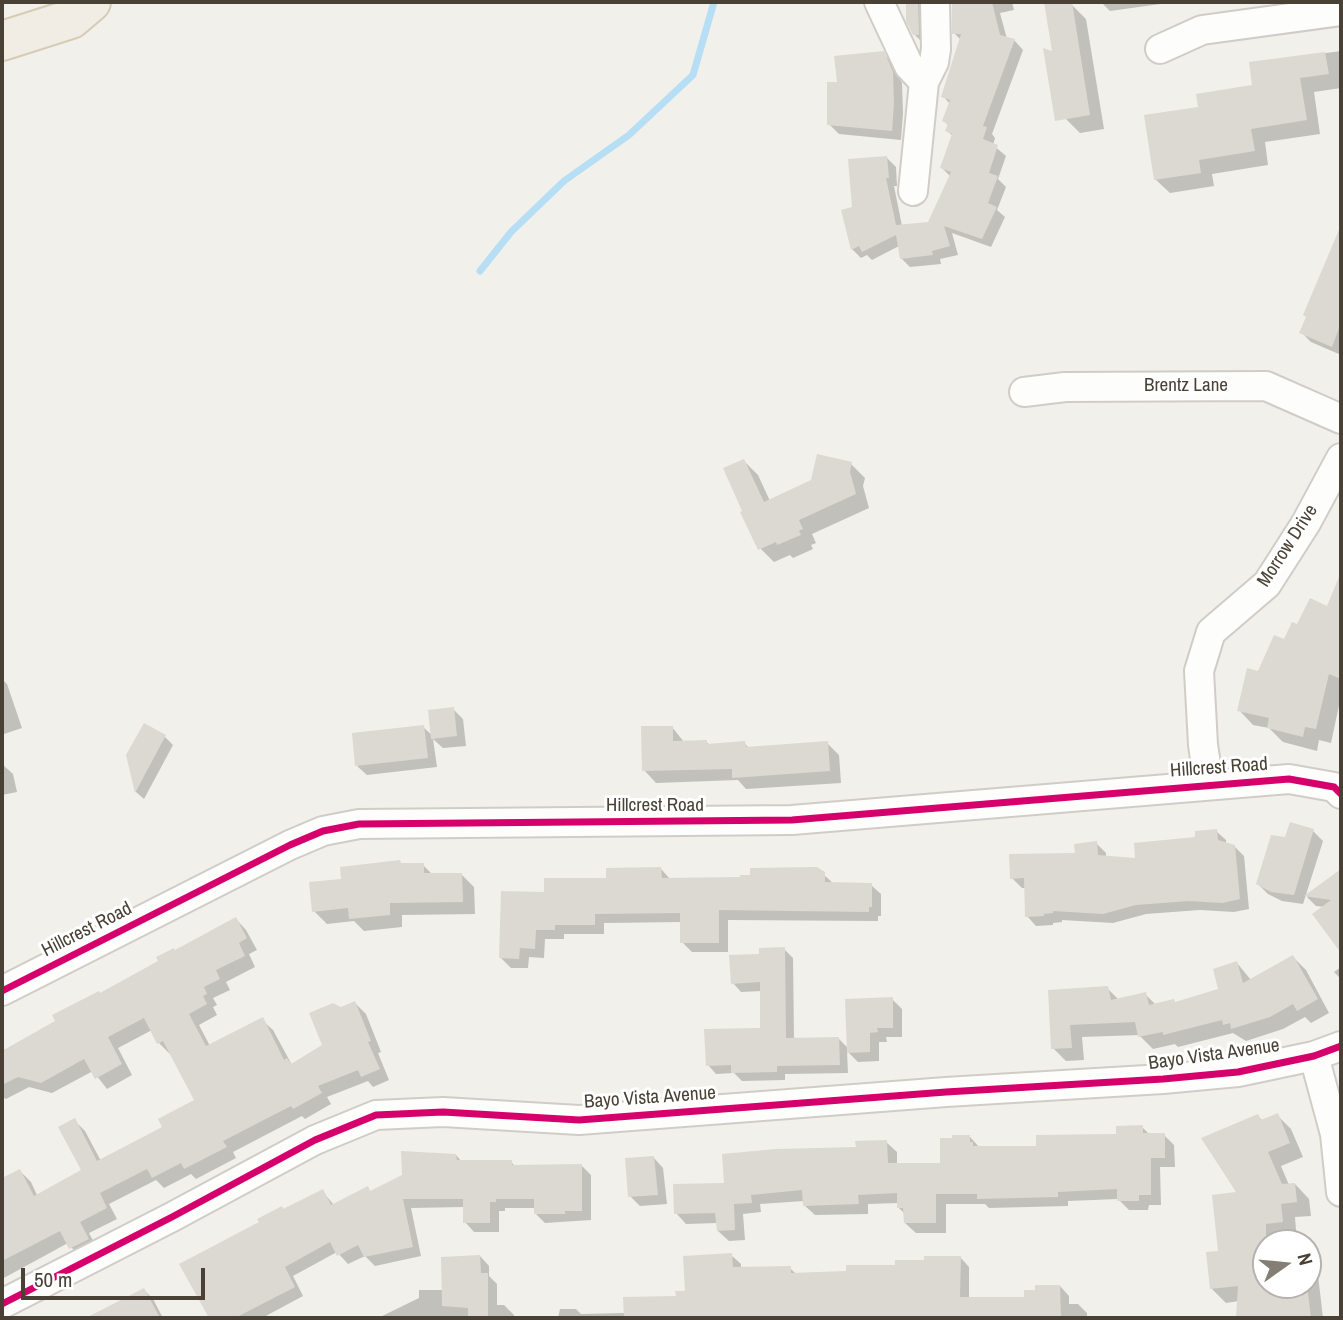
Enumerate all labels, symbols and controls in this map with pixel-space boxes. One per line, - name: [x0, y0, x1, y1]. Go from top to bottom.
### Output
- street label: Brentz Lane: [1144, 375, 1228, 397]
- street label: Morrow Drive: [1253, 501, 1323, 591]
- street label: Hillcrest Road: [1169, 753, 1269, 783]
- street label: Hillcrest Road: [606, 795, 704, 817]
- street label: Hillcrest Road: [38, 898, 136, 962]
- street label: Bayo Vista Avenue: [1147, 1035, 1281, 1075]
- street label: Bayo Vista Avenue: [583, 1082, 717, 1114]
- north arrow: [1252, 1229, 1322, 1299]
- text: N: [1291, 1250, 1319, 1268]
- scale bar: [24, 1254, 208, 1298]
- text: 50 m: [34, 1265, 72, 1294]

